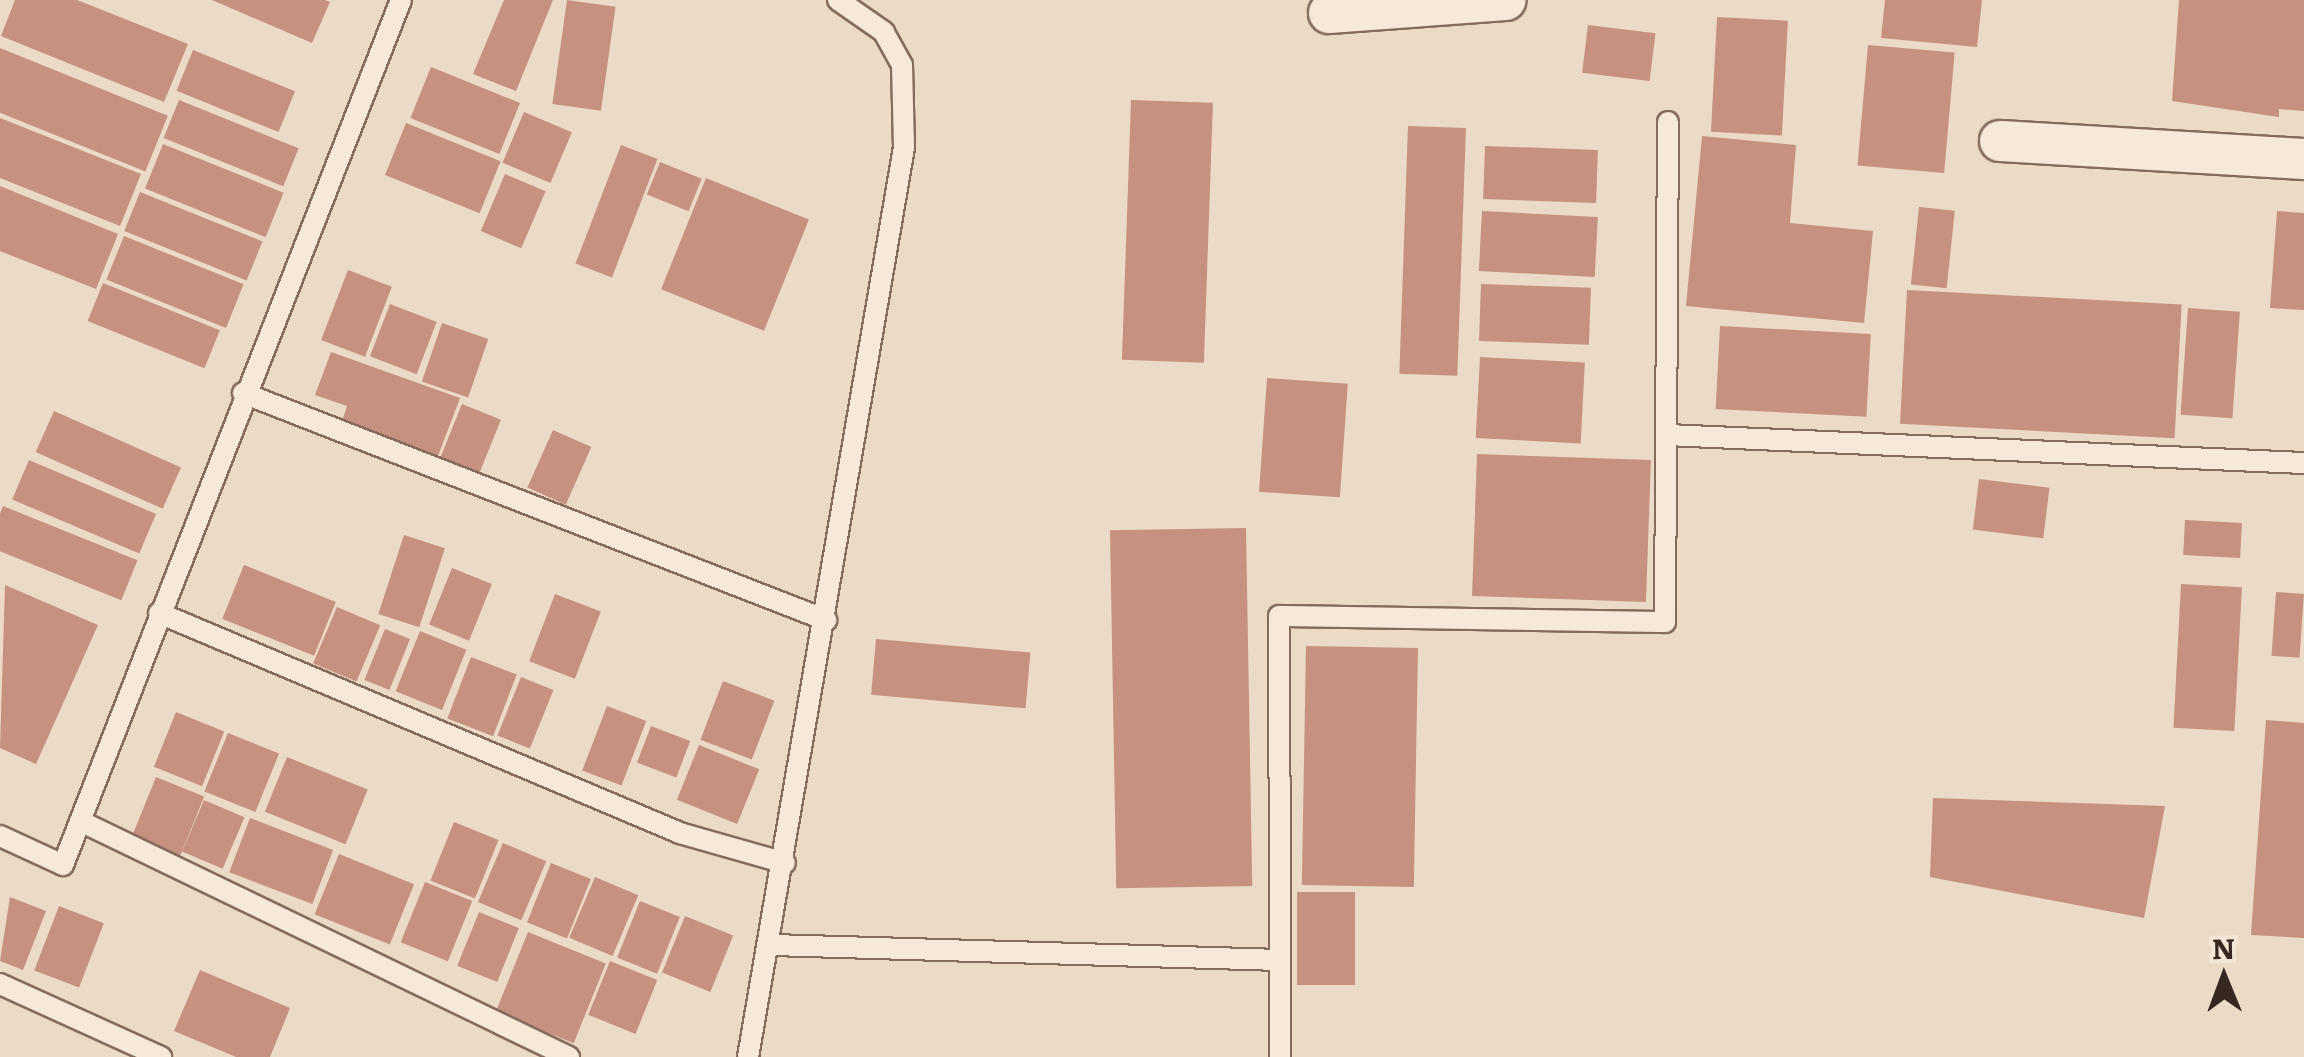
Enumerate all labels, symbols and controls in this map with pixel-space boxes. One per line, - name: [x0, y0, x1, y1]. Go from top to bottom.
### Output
- text: N: [2211, 926, 2236, 968]
- north arrow: [2174, 927, 2274, 1027]

